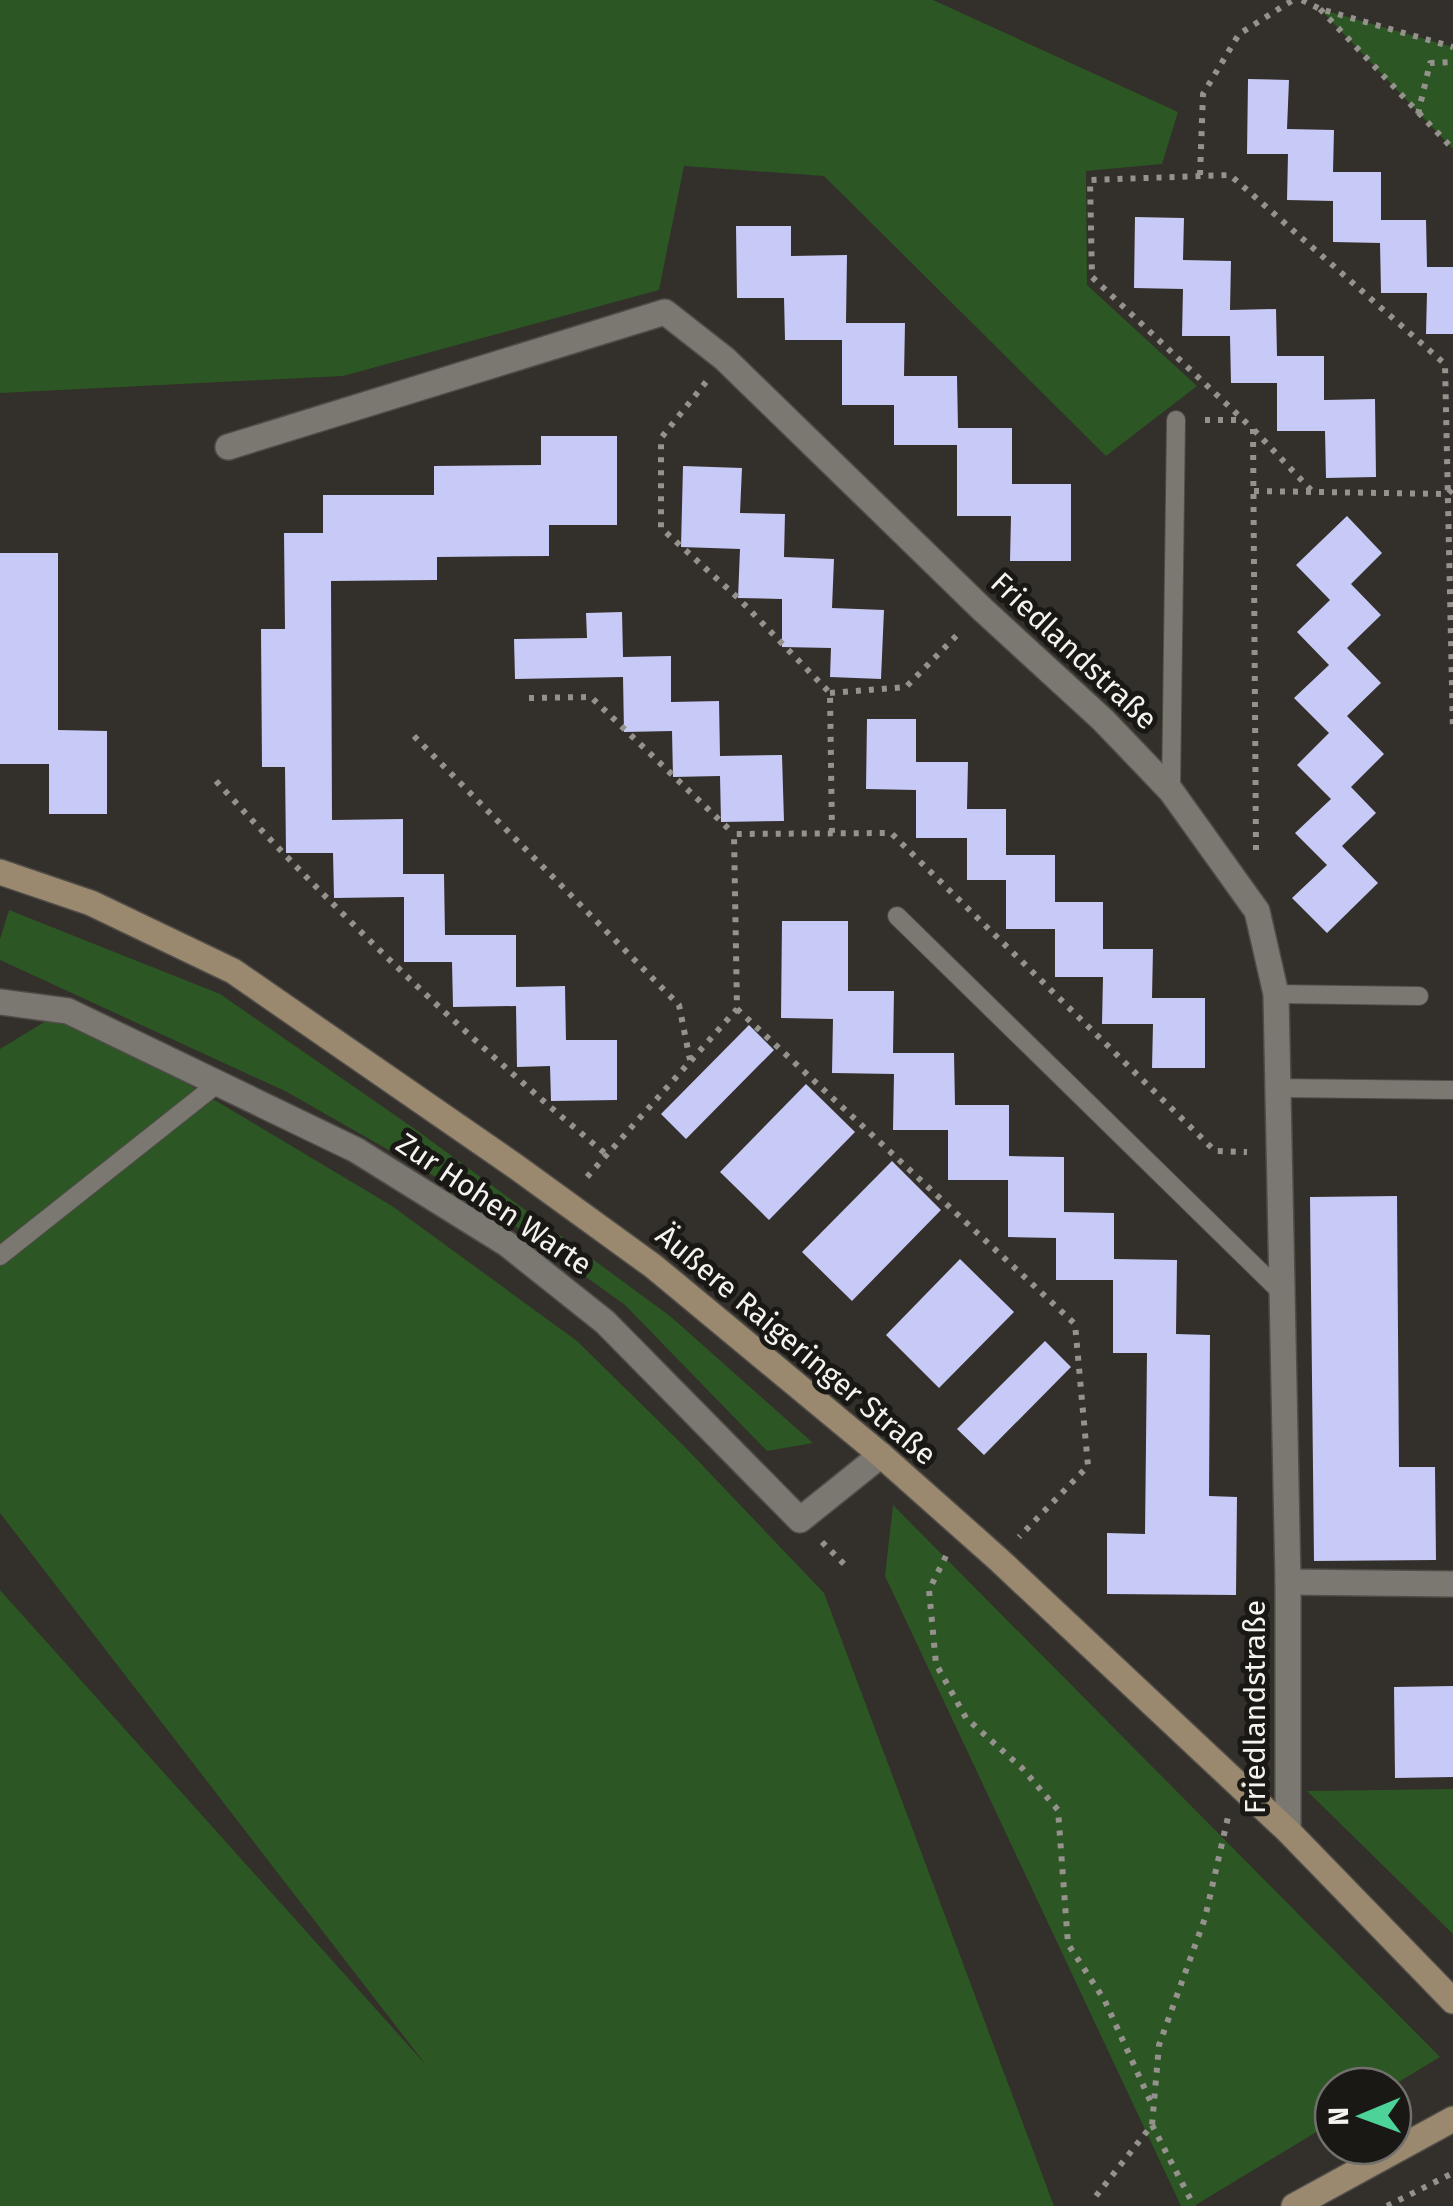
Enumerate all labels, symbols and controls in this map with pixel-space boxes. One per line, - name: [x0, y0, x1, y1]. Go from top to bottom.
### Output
- street label: Friedlandstraße: [983, 565, 1165, 737]
- street label: Zur Hohen Warte: [389, 1125, 599, 1283]
- street label: Äußere Raigeringer Straße: [649, 1217, 943, 1473]
- street label: Friedlandstraße: [1237, 1600, 1273, 1814]
- north arrow: [1313, 2066, 1413, 2166]
- text: N: [1322, 2107, 1355, 2126]

